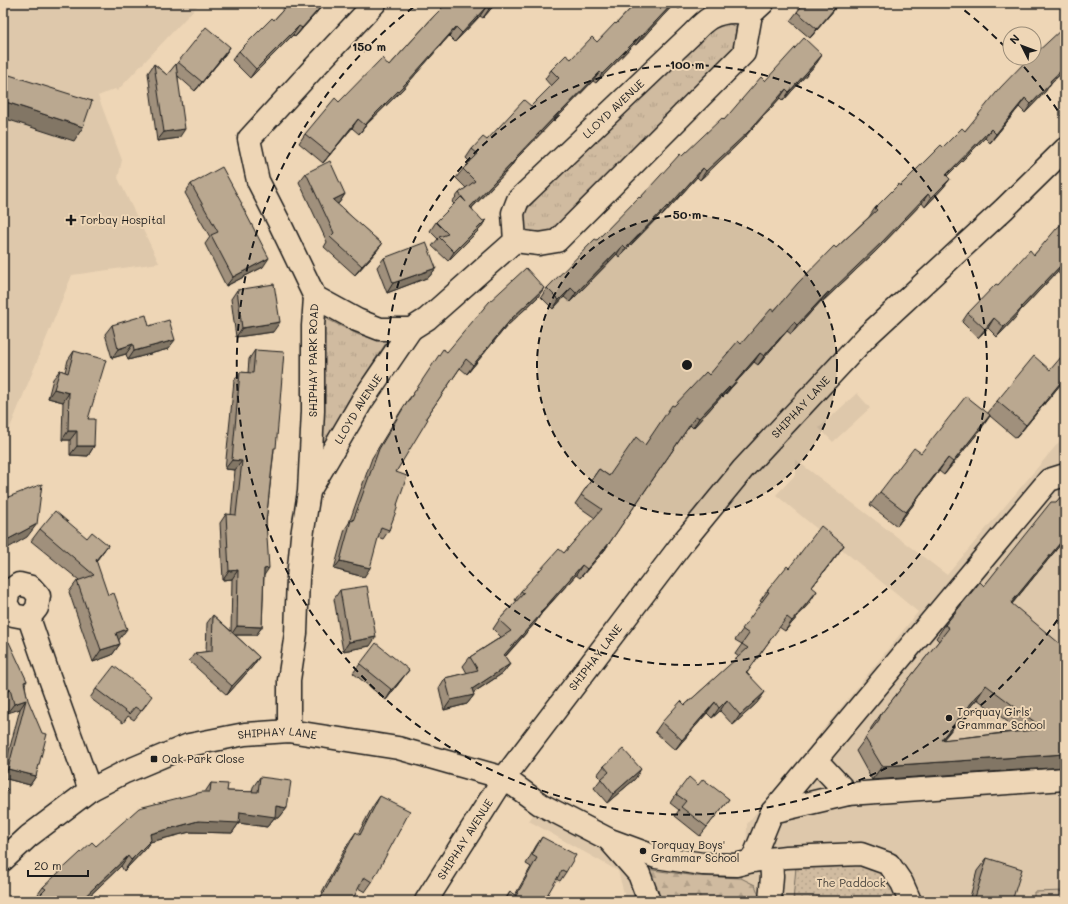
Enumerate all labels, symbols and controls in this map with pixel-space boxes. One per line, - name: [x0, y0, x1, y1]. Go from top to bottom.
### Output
- north arrow: [1002, 26, 1042, 66]
- text: N: [1006, 31, 1023, 47]
- text: 150 m: [352, 38, 386, 54]
- text: 100 m: [670, 56, 704, 72]
- street label: LLOYD AVENUE: [579, 76, 647, 142]
- text: 50 m: [673, 206, 701, 222]
- place label: Torbay Hospital: [80, 212, 166, 227]
- marker: Torbay Hospital: [65, 214, 77, 226]
- street label: SHIPHAY PARK ROAD: [305, 303, 322, 418]
- centre of rings: [680, 358, 694, 372]
- street label: LLOYD AVENUE: [330, 371, 385, 447]
- street label: SHIPHAY LANE: [768, 373, 833, 441]
- street label: SHIPHAY LANE: [565, 621, 625, 693]
- place label: Torquay Girls' Grammar School: [957, 704, 1046, 732]
- marker: Torquay Girls' Grammar School: [944, 713, 954, 723]
- street label: SHIPHAY LANE: [236, 723, 318, 742]
- place label: Oak Park Close: [162, 751, 245, 766]
- marker: Oak Park Close: [149, 754, 159, 764]
- street label: SHIPHAY AVENUE: [433, 796, 496, 882]
- place label: Torquay Boys' Grammar School: [651, 837, 740, 865]
- marker: Torquay Boys' Grammar School: [638, 846, 648, 856]
- scale bar: [28, 852, 88, 878]
- text: 20 m: [34, 857, 62, 873]
- park label: The Paddock: [816, 875, 886, 890]

